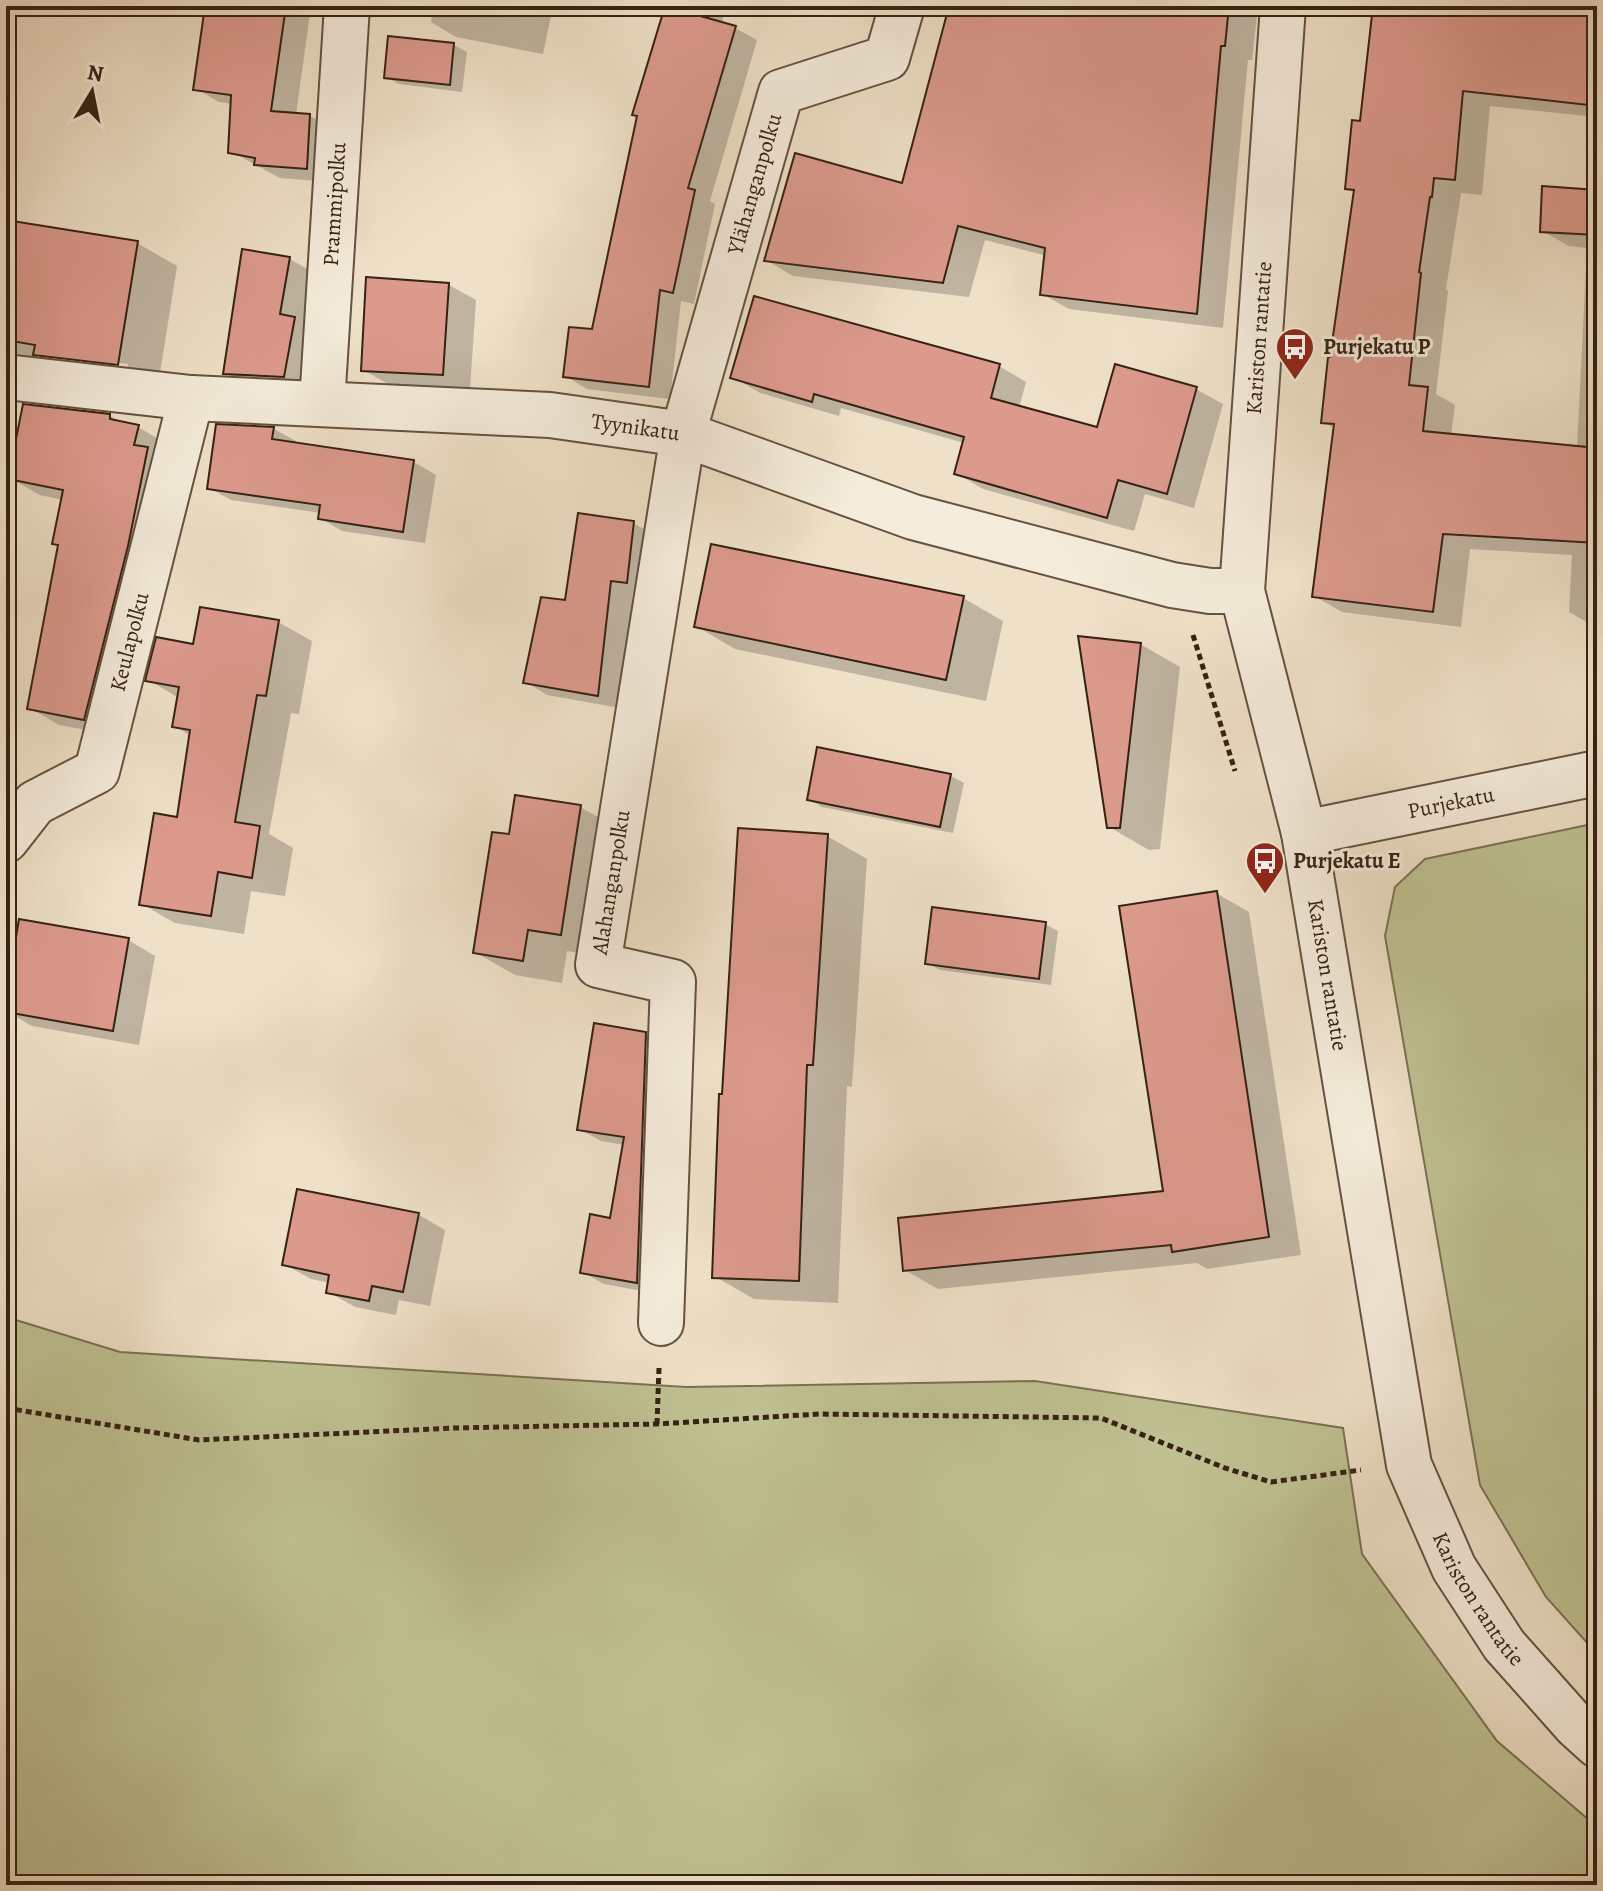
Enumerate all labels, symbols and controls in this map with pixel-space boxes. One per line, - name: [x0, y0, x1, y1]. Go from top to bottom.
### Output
- north arrow: [52, 52, 132, 132]
- text: N: [85, 57, 106, 89]
- street label: Ylähanganpolku: [720, 110, 789, 259]
- street label: Prammipolku: [316, 141, 353, 267]
- street label: Kariston rantatie: [1239, 260, 1279, 416]
- bus stop icon: Purjekatu P: [1274, 326, 1316, 381]
- place label: Purjekatu P: [1323, 332, 1431, 362]
- street label: Tyynikatu: [589, 406, 682, 448]
- street label: Keulapolku: [103, 589, 157, 695]
- street label: Purjekatu: [1405, 779, 1497, 826]
- street label: Alahanganpolku: [585, 808, 638, 958]
- bus stop icon: Purjekatu E: [1244, 840, 1286, 895]
- place label: Purjekatu E: [1293, 846, 1401, 876]
- street label: Kariston rantatie: [1300, 897, 1355, 1053]
- street label: Kariston rantatie: [1425, 1527, 1531, 1673]

